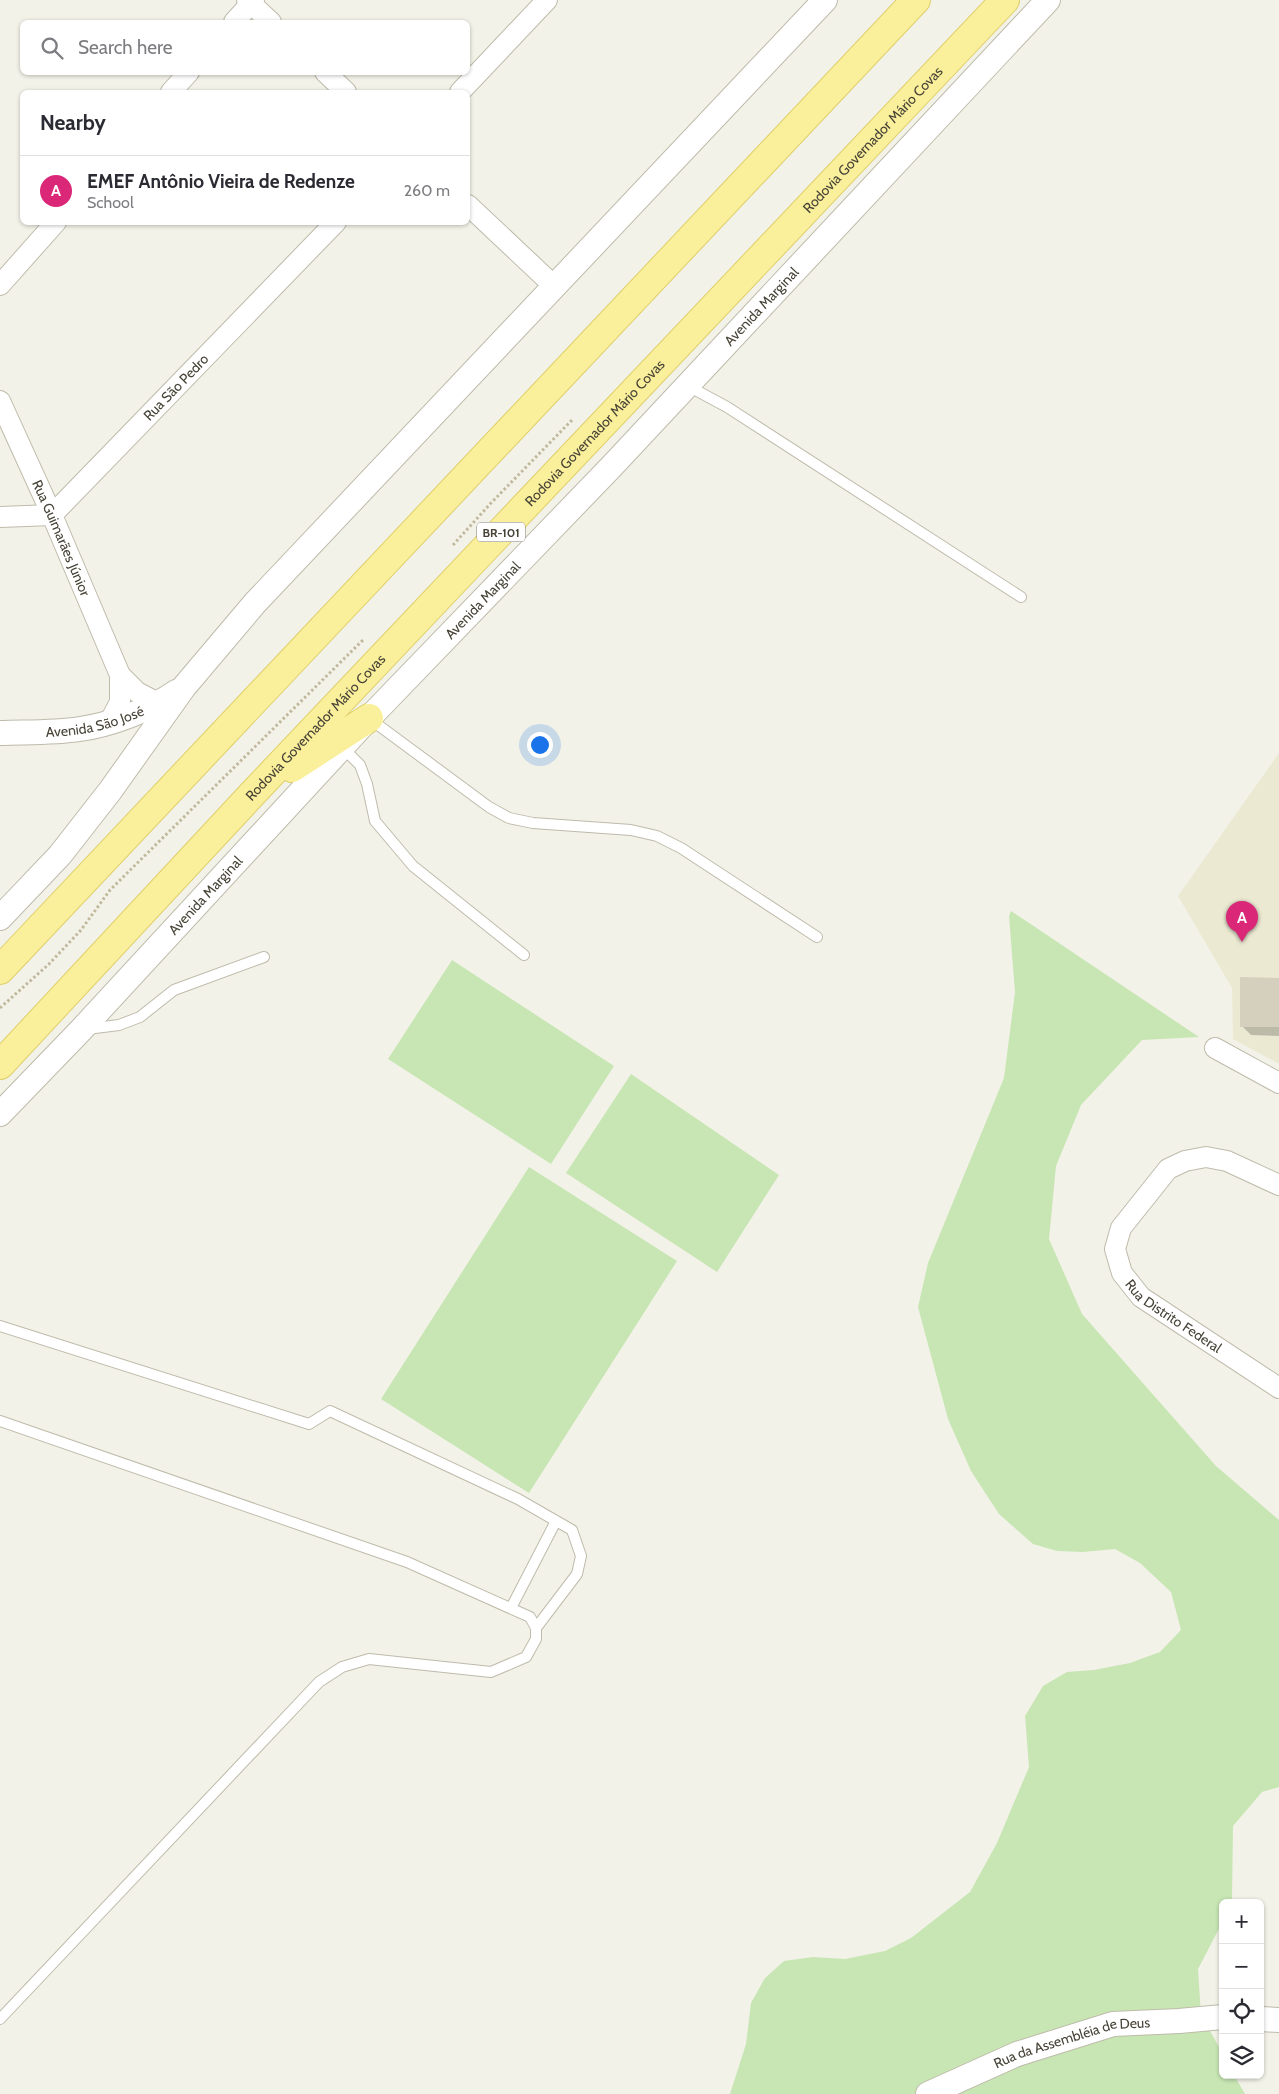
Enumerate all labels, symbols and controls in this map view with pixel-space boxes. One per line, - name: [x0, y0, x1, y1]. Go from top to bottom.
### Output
- search box: [20, 20, 470, 75]
- icon: search: [38, 34, 66, 62]
- text: Search here: [78, 36, 172, 59]
- street label: Rodovia Governador Mário Covas: [799, 62, 947, 217]
- text: Nearby: [40, 110, 106, 135]
- text: EMEF Antônio Vieira de Redenze: [87, 170, 355, 193]
- text: A: [51, 181, 61, 200]
- text: 260 m: [404, 181, 450, 200]
- text: School: [87, 193, 134, 212]
- street label: Avenida Marginal: [720, 263, 803, 349]
- street label: Rua São Pedro: [139, 350, 212, 424]
- street label: Rodovia Governador Mário Covas: [521, 355, 669, 510]
- street label: Rua Guimarães Júnior: [28, 477, 95, 599]
- road number: BR-101: [477, 522, 525, 542]
- street label: Avenida Marginal: [441, 557, 525, 643]
- street label: Rodovia Governador Mário Covas: [242, 650, 389, 805]
- street label: Avenida São José: [45, 702, 147, 741]
- your location: [527, 732, 553, 758]
- street label: Avenida Marginal: [164, 852, 247, 939]
- pin: A: [1226, 901, 1258, 942]
- street label: Rua Distrito Federal: [1121, 1275, 1226, 1357]
- map controls: [1219, 1899, 1264, 2079]
- button: +: [1219, 1899, 1264, 1944]
- button: −: [1219, 1944, 1264, 1989]
- button: locate: [1219, 1989, 1264, 2034]
- street label: Rua da Assembléia de Deus: [991, 2013, 1151, 2072]
- button: layers: [1219, 2034, 1264, 2079]

